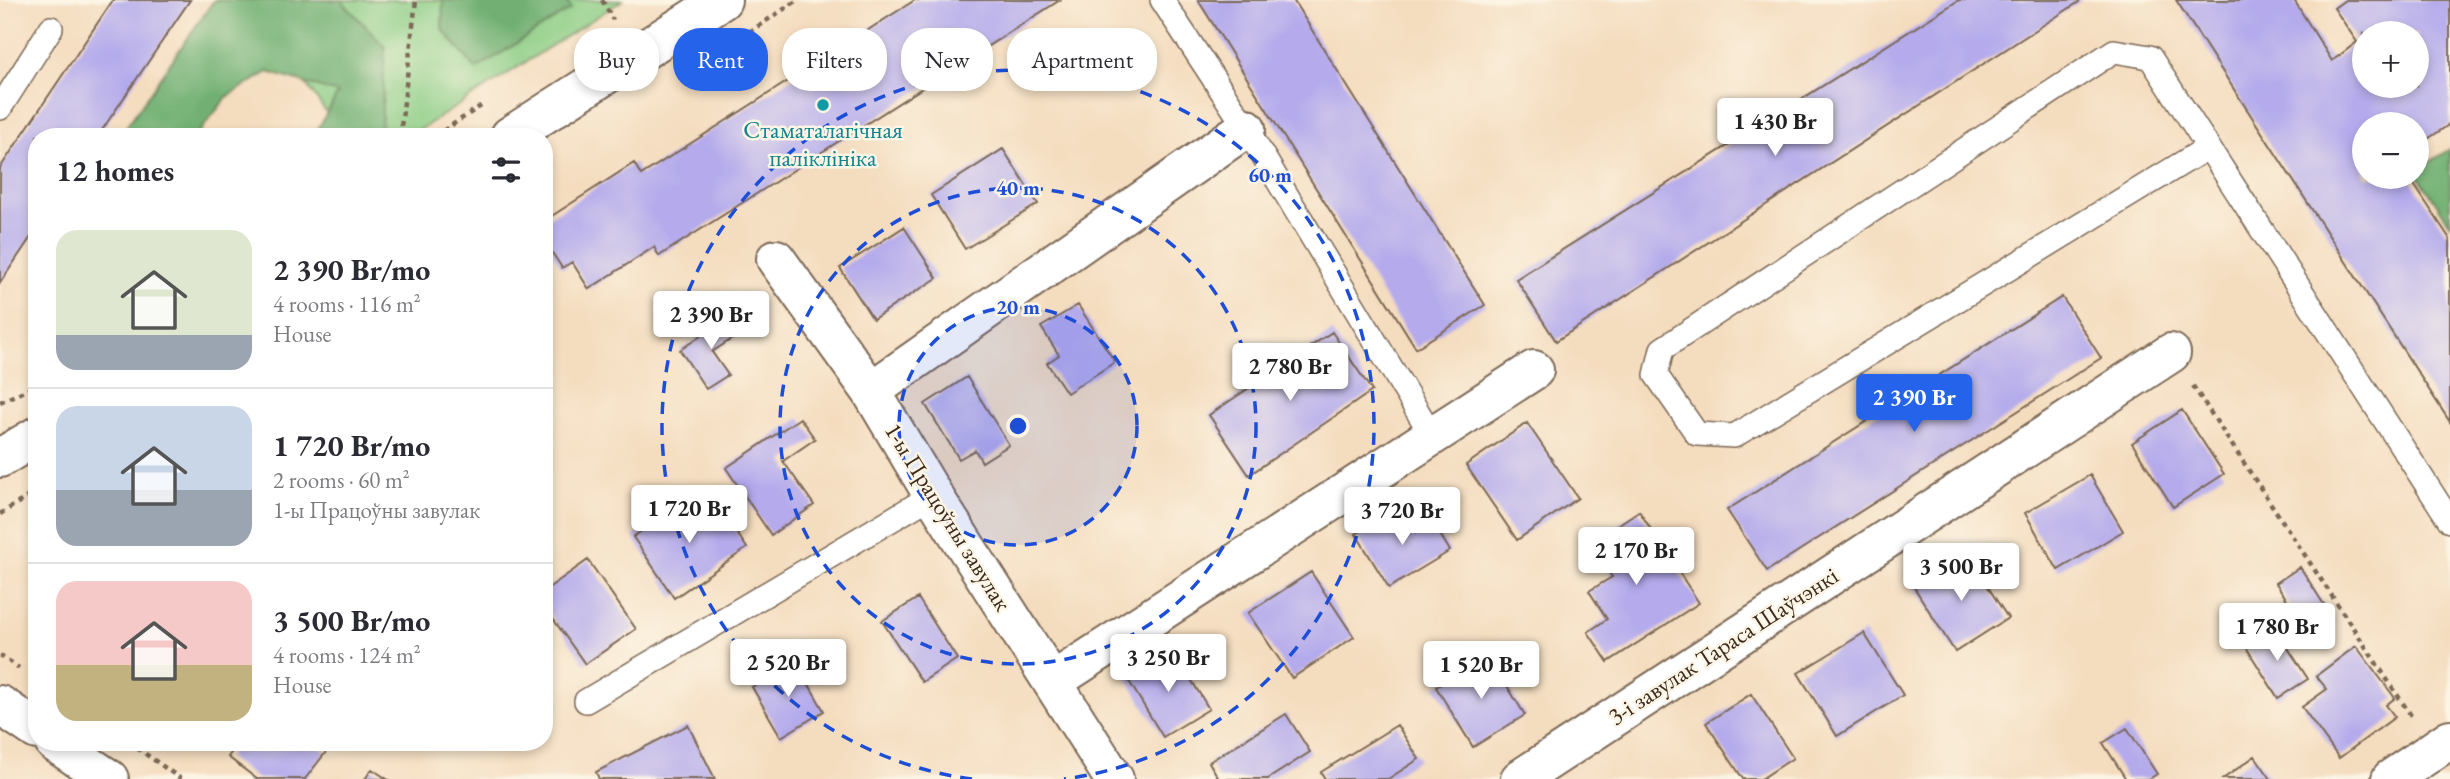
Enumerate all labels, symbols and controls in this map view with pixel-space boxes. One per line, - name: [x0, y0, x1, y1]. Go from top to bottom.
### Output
- map controls: [2352, 21, 2429, 189]
- button: +: [2352, 21, 2429, 98]
- chip: Buy: [574, 28, 659, 91]
- chip: Rent: [673, 28, 768, 91]
- chip: Filters: [782, 28, 887, 91]
- chip: New: [901, 28, 993, 91]
- chip: Apartment: [1007, 28, 1157, 91]
- marker: Стаматалагічная паліклініка: [815, 97, 831, 113]
- pin: 1 430 Br: [1703, 99, 1847, 158]
- text: 1 430 Br: [1733, 106, 1817, 136]
- button: −: [2352, 112, 2429, 189]
- place label: Стаматалагічная паліклініка: [743, 114, 903, 173]
- text: 12 homes: [56, 151, 174, 190]
- icon: filters: [487, 151, 525, 189]
- text: 60 m: [1248, 161, 1292, 188]
- text: 40 m: [996, 174, 1040, 201]
- text: 2 390 Br/mo: [273, 250, 430, 289]
- icon: home: [112, 258, 196, 342]
- text: 4 rooms · 116 m²: [273, 289, 421, 319]
- pin: 2 390 Br: [639, 292, 783, 351]
- text: 20 m: [996, 293, 1040, 320]
- text: 2 390 Br: [669, 299, 753, 329]
- text: House: [273, 319, 332, 349]
- pin: 2 780 Br: [1218, 344, 1362, 403]
- text: 2 780 Br: [1248, 351, 1332, 381]
- pin: 2 390 Br: [1842, 374, 1986, 434]
- text: 2 390 Br: [1872, 382, 1956, 412]
- centre of rings: [1006, 414, 1030, 438]
- street label: 1-ы Працоўны завулак: [878, 417, 1019, 617]
- text: 1 720 Br/mo: [273, 426, 430, 465]
- icon: home: [112, 434, 196, 518]
- text: 2 rooms · 60 m²: [273, 465, 410, 495]
- pin: 1 720 Br: [617, 486, 761, 545]
- pin: 3 720 Br: [1330, 488, 1474, 547]
- text: 1 720 Br: [647, 493, 731, 523]
- text: 1-ы Працоўны завулак: [273, 495, 480, 525]
- text: 3 720 Br: [1360, 495, 1444, 525]
- pin: 2 170 Br: [1564, 528, 1708, 587]
- text: 2 170 Br: [1594, 535, 1678, 565]
- pin: 3 500 Br: [1889, 544, 2033, 603]
- text: 3 500 Br: [1919, 551, 2003, 581]
- street label: 3-і завулак Тараса Шаўчэнкі: [1602, 559, 1844, 732]
- text: 3 500 Br/mo: [273, 601, 430, 640]
- pin: 1 780 Br: [2205, 604, 2349, 663]
- icon: home: [112, 609, 196, 693]
- text: 1 780 Br: [2235, 611, 2319, 641]
- pin: 3 250 Br: [1096, 634, 1240, 694]
- text: 4 rooms · 124 m²: [273, 640, 421, 670]
- pin: 2 520 Br: [716, 640, 860, 699]
- text: 3 250 Br: [1126, 642, 1210, 672]
- pin: 1 520 Br: [1409, 642, 1553, 701]
- text: 2 520 Br: [746, 647, 830, 677]
- text: 1 520 Br: [1439, 649, 1523, 679]
- text: House: [273, 670, 332, 700]

